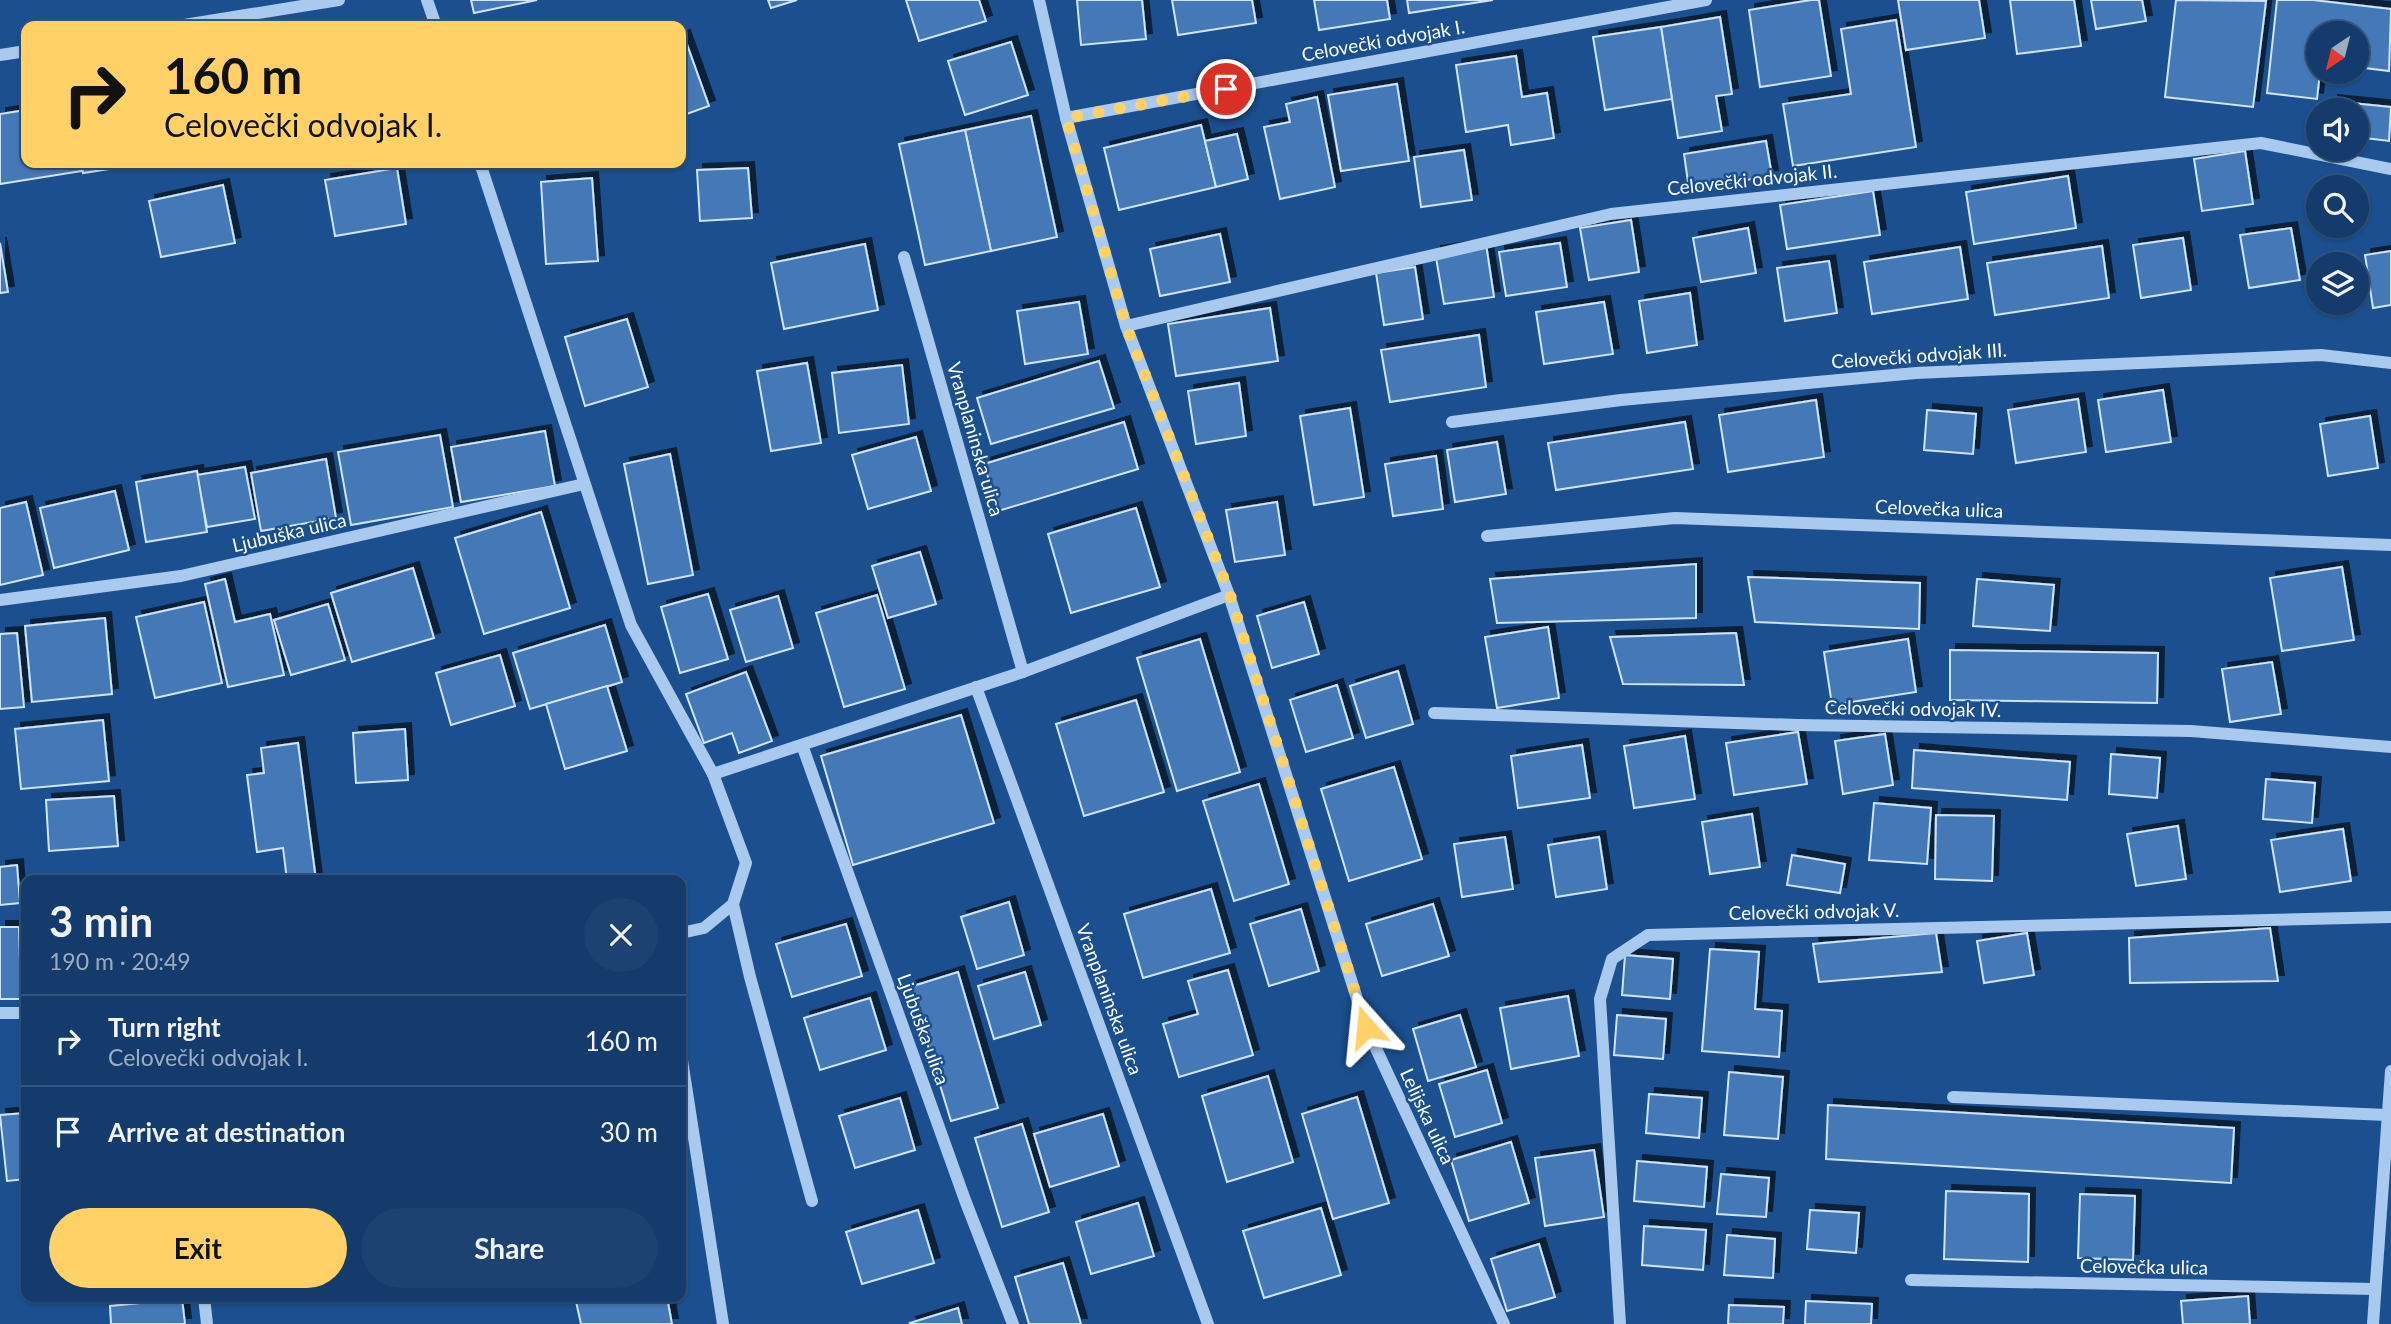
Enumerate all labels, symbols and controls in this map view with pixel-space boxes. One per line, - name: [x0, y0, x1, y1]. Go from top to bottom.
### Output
- street label: Celovečki odvojak I.: [1300, 14, 1466, 66]
- north arrow: [2306, 21, 2370, 84]
- map controls: [2306, 21, 2369, 315]
- text: 160 m: [164, 46, 302, 104]
- icon: right: [49, 49, 140, 140]
- pin: [1196, 59, 1256, 119]
- icon: arrive: [1207, 70, 1245, 108]
- button: sound: [2306, 98, 2369, 161]
- text: Celovečki odvojak I.: [164, 105, 442, 144]
- street label: Celovečki odvojak II.: [1666, 159, 1838, 199]
- button: search: [2306, 175, 2369, 238]
- button: layers: [2306, 252, 2369, 315]
- street label: Celovečki odvojak III.: [1830, 337, 2008, 373]
- street label: Vranplaninska ulica: [943, 359, 1009, 519]
- street label: Celovečka ulica: [1874, 494, 2004, 522]
- street label: Ljubuška ulica: [230, 508, 348, 556]
- street label: Celovečki odvojak IV.: [1824, 695, 2002, 721]
- text: 3 min: [49, 896, 153, 946]
- button: close: [584, 898, 658, 972]
- street label: Celovečki odvojak V.: [1728, 898, 1900, 924]
- street label: Vranplaninska ulica: [1072, 920, 1148, 1078]
- text: 190 m · 20:49: [49, 947, 191, 975]
- street label: Ljubuška ulica: [893, 970, 955, 1088]
- position arrow: [1329, 990, 1403, 1064]
- text: Turn right: [108, 1011, 221, 1043]
- icon: right: [49, 1022, 87, 1060]
- text: 160 m: [585, 1025, 658, 1057]
- text: Celovečki odvojak I.: [108, 1043, 308, 1071]
- street label: Lelijska ulica: [1396, 1064, 1460, 1168]
- icon: arrive: [49, 1113, 87, 1151]
- text: Arrive at destination: [108, 1116, 345, 1148]
- text: 30 m: [600, 1116, 658, 1148]
- button: Exit: [49, 1208, 347, 1288]
- button: Share: [361, 1208, 658, 1288]
- street label: Celovečka ulica: [2080, 1253, 2208, 1279]

